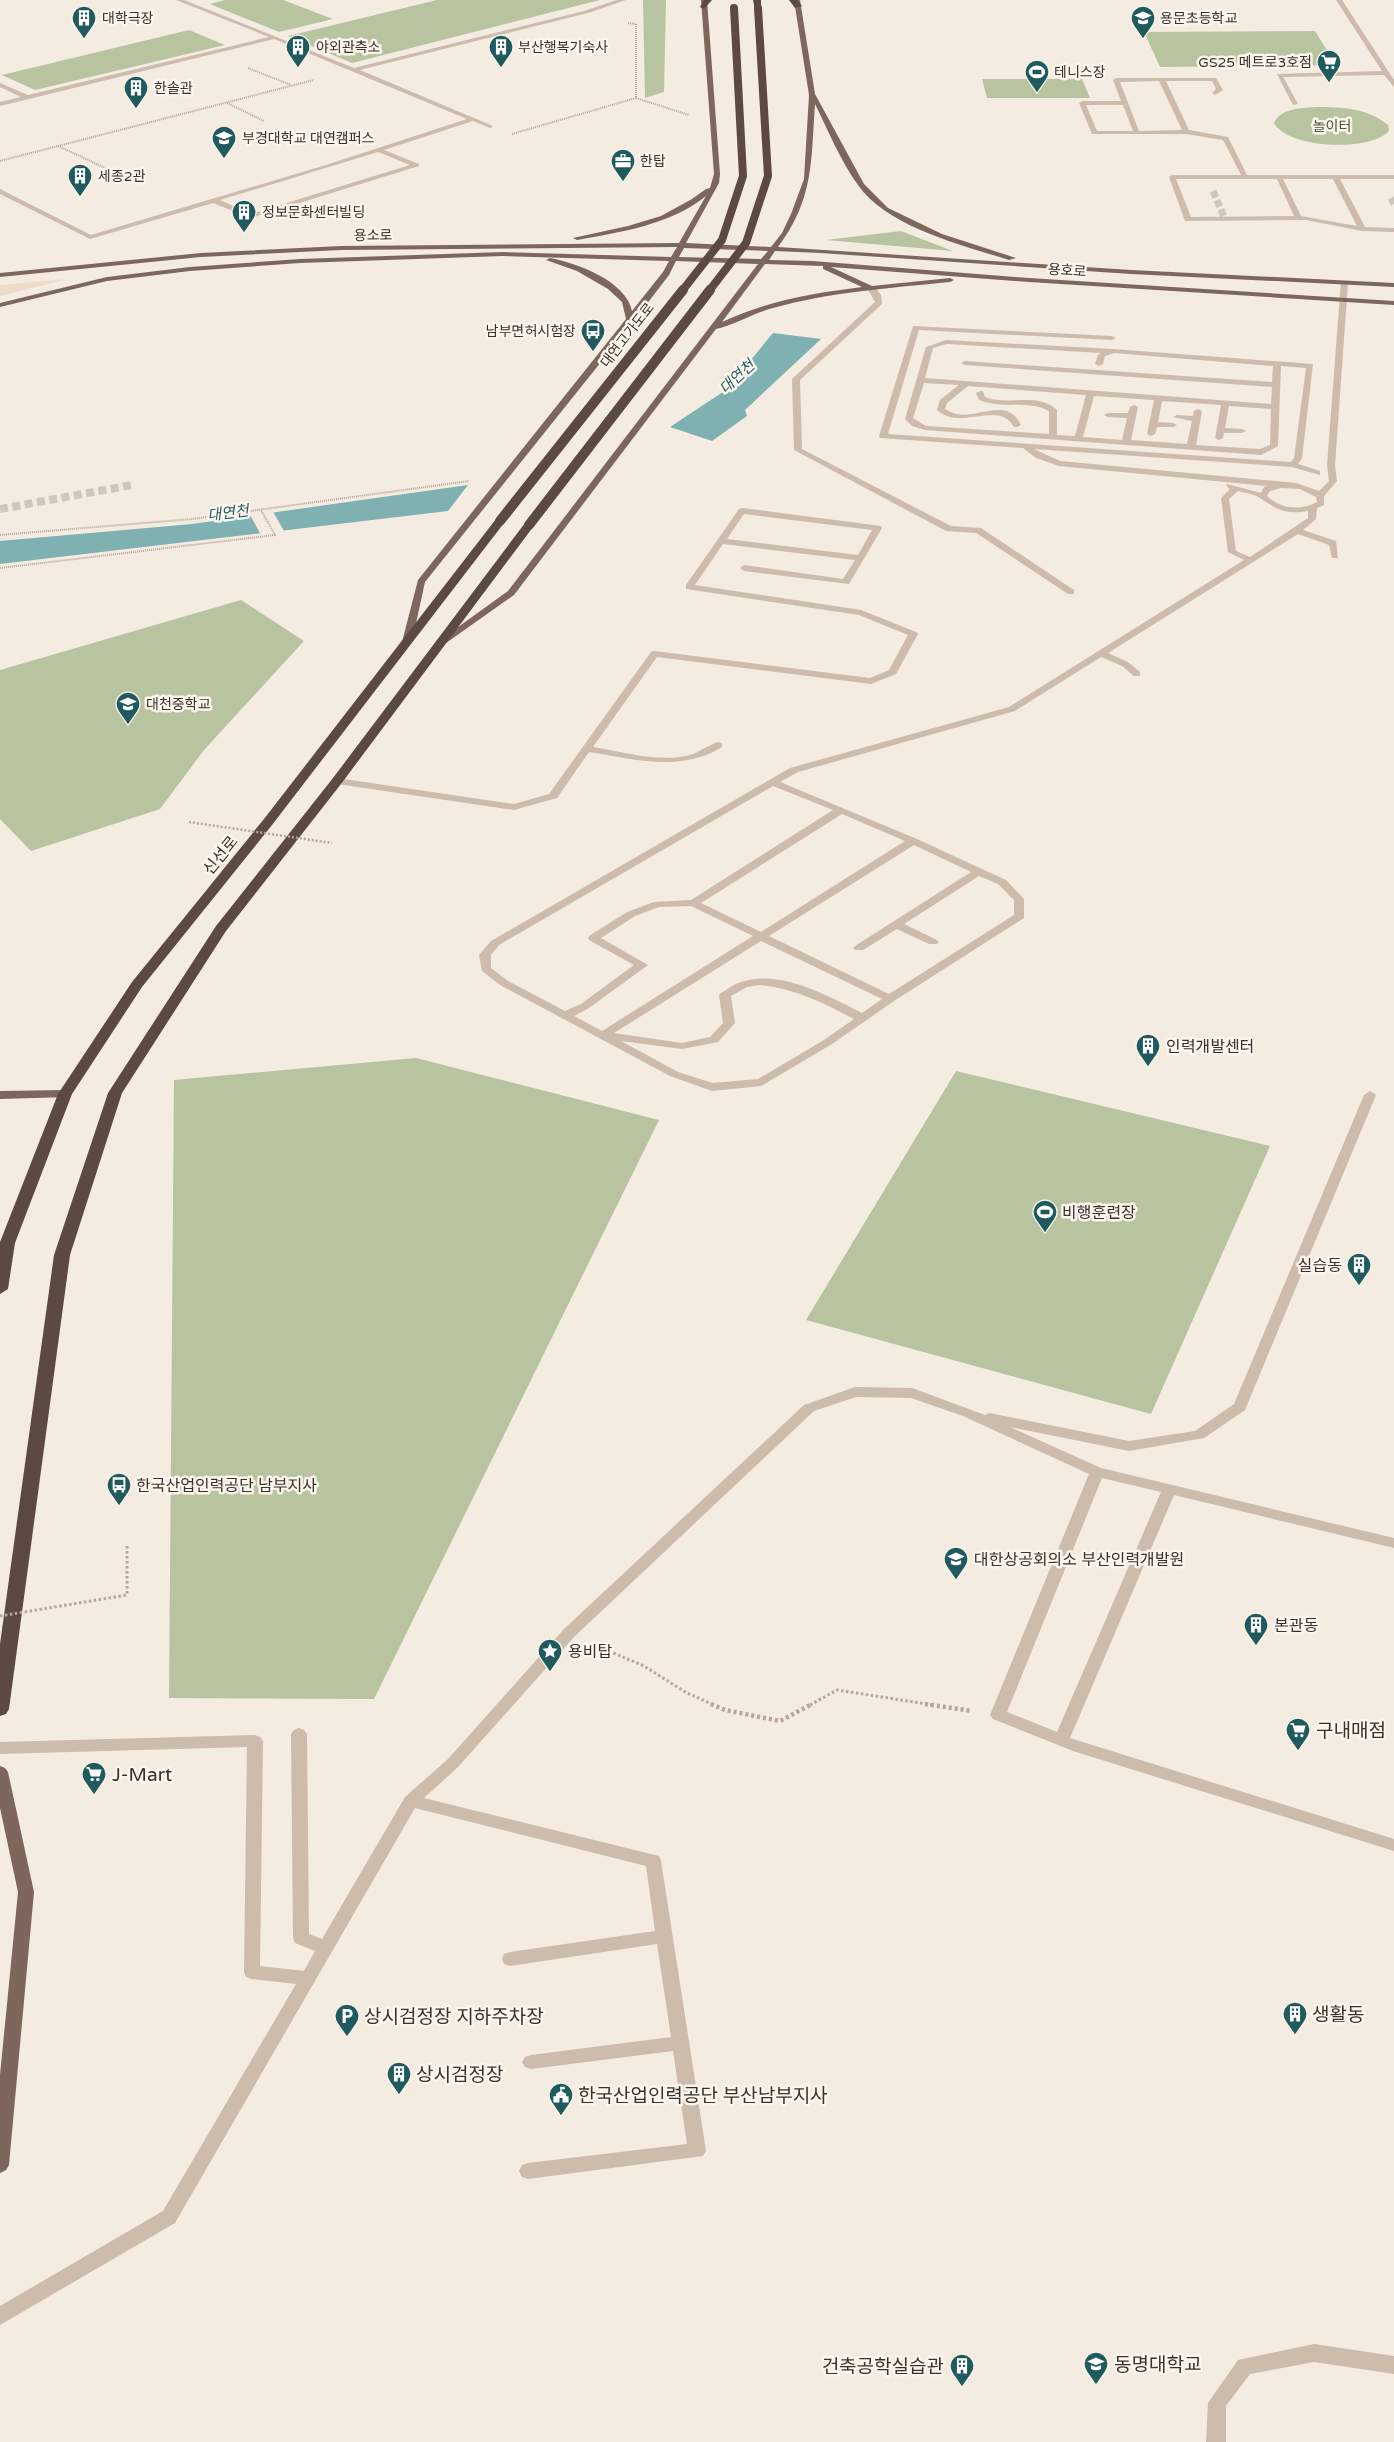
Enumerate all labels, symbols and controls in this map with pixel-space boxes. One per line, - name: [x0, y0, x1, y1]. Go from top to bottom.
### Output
- building icon: 대학극장: [71, 5, 97, 39]
- school or university icon: 용문초등학교: [1130, 5, 1156, 39]
- place label: 대학극장: [102, 10, 154, 27]
- place label: 용문초등학교: [1160, 10, 1237, 27]
- building icon: 야외관측소: [285, 34, 311, 68]
- building icon: 부산행복기숙사: [488, 34, 514, 68]
- place label: 야외관측소: [316, 39, 381, 56]
- place label: 부산행복기숙사: [518, 39, 608, 56]
- supermarket icon: GS25 메트로3호점: [1316, 49, 1342, 83]
- place label: GS25 메트로3호점: [1198, 54, 1312, 71]
- sports icon: 테니스장: [1024, 59, 1050, 93]
- place label: 테니스장: [1054, 64, 1106, 81]
- building icon: 한솔관: [123, 75, 149, 109]
- place label: 한솔관: [154, 80, 193, 97]
- park label: 놀이터: [1313, 118, 1351, 135]
- school or university icon: 부경대학교 대연캠퍼스: [211, 125, 237, 159]
- place label: 부경대학교 대연캠퍼스: [242, 130, 375, 147]
- office icon: 한탑: [610, 148, 636, 182]
- place label: 한탑: [640, 153, 666, 170]
- building icon: 세종2관: [67, 163, 93, 197]
- place label: 세종2관: [98, 168, 146, 185]
- building icon: 정보문화센터빌딩: [231, 199, 257, 233]
- place label: 정보문화센터빌딩: [262, 204, 365, 221]
- street label: 용소로: [354, 227, 393, 244]
- street label: 용호로: [1047, 261, 1087, 280]
- street label: 대연고가도로: [597, 300, 658, 371]
- bus stop icon: 남부면허시험장: [580, 318, 606, 352]
- place label: 남부면허시험장: [486, 323, 576, 340]
- water label: 대연천: [716, 355, 760, 398]
- water label: 대연천: [206, 501, 252, 524]
- school or university icon: 대천중학교: [115, 691, 141, 725]
- place label: 대천중학교: [146, 696, 211, 713]
- street label: 신선로: [199, 832, 243, 879]
- building icon: 인력개발센터: [1135, 1033, 1161, 1067]
- place label: 인력개발센터: [1166, 1037, 1254, 1057]
- sports icon: 비행훈련장: [1032, 1199, 1058, 1233]
- place label: 비행훈련장: [1062, 1203, 1136, 1223]
- building icon: 실습동: [1346, 1252, 1372, 1286]
- place label: 실습동: [1298, 1256, 1342, 1276]
- bus stop icon: 한국산업인력공단 남부지사: [106, 1472, 132, 1506]
- place label: 한국산업인력공단 남부지사: [136, 1476, 317, 1496]
- school or university icon: 대한상공회의소 부산인력개발원: [943, 1546, 969, 1580]
- place label: 대한상공회의소 부산인력개발원: [974, 1550, 1184, 1570]
- building icon: 본관동: [1243, 1612, 1269, 1646]
- place label: 본관동: [1274, 1616, 1318, 1636]
- place icon: 용비탑: [537, 1638, 563, 1672]
- place label: 용비탑: [568, 1642, 612, 1662]
- supermarket icon: 구내매점: [1285, 1717, 1311, 1751]
- place label: 구내매점: [1316, 1720, 1386, 1742]
- supermarket icon: J-Mart: [81, 1761, 107, 1795]
- place label: J-Mart: [112, 1764, 172, 1786]
- building icon: 생활동: [1282, 2001, 1308, 2035]
- parking icon: 상시검정장 지하주차장: [334, 2003, 360, 2037]
- place label: 생활동: [1312, 2004, 1364, 2026]
- place label: 상시검정장 지하주차장: [364, 2006, 544, 2028]
- building icon: 상시검정장: [386, 2061, 412, 2095]
- place label: 상시검정장: [416, 2064, 503, 2086]
- public building icon: 한국산업인력공단 부산남부지사: [548, 2082, 574, 2116]
- place label: 한국산업인력공단 부산남부지사: [578, 2085, 828, 2107]
- school or university icon: 동명대학교: [1083, 2351, 1109, 2385]
- building icon: 건축공학실습관: [949, 2353, 975, 2387]
- place label: 동명대학교: [1114, 2354, 1201, 2376]
- place label: 건축공학실습관: [822, 2356, 944, 2378]

